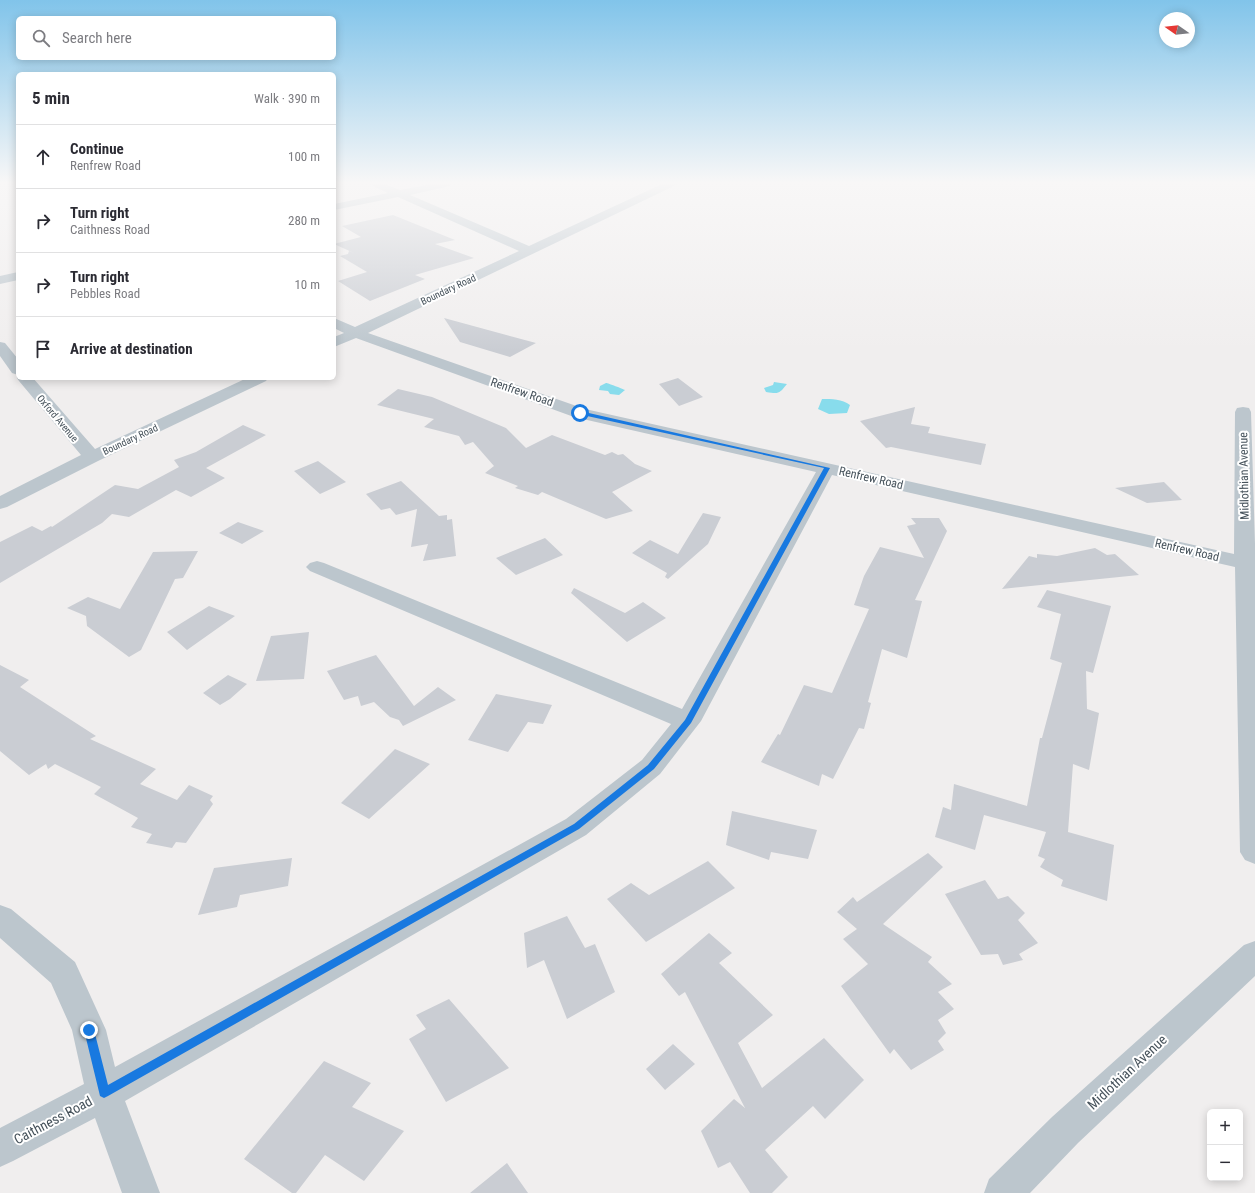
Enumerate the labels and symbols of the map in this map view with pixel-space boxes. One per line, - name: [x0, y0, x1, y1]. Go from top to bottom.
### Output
- north arrow: [1159, 12, 1195, 48]
- street label: Boundary Road: [419, 272, 478, 307]
- street label: Renfrew Road: [489, 375, 555, 409]
- street label: Oxford Avenue: [35, 393, 81, 444]
- route start: [571, 404, 589, 422]
- street label: Boundary Road: [101, 422, 160, 457]
- street label: Midlothian Avenue: [1236, 432, 1252, 520]
- street label: Renfrew Road: [838, 464, 904, 492]
- street label: Renfrew Road: [1154, 536, 1220, 564]
- route end: [80, 1021, 98, 1039]
- street label: Midlothian Avenue: [1084, 1031, 1170, 1113]
- street label: Caithness Road: [11, 1093, 95, 1147]

